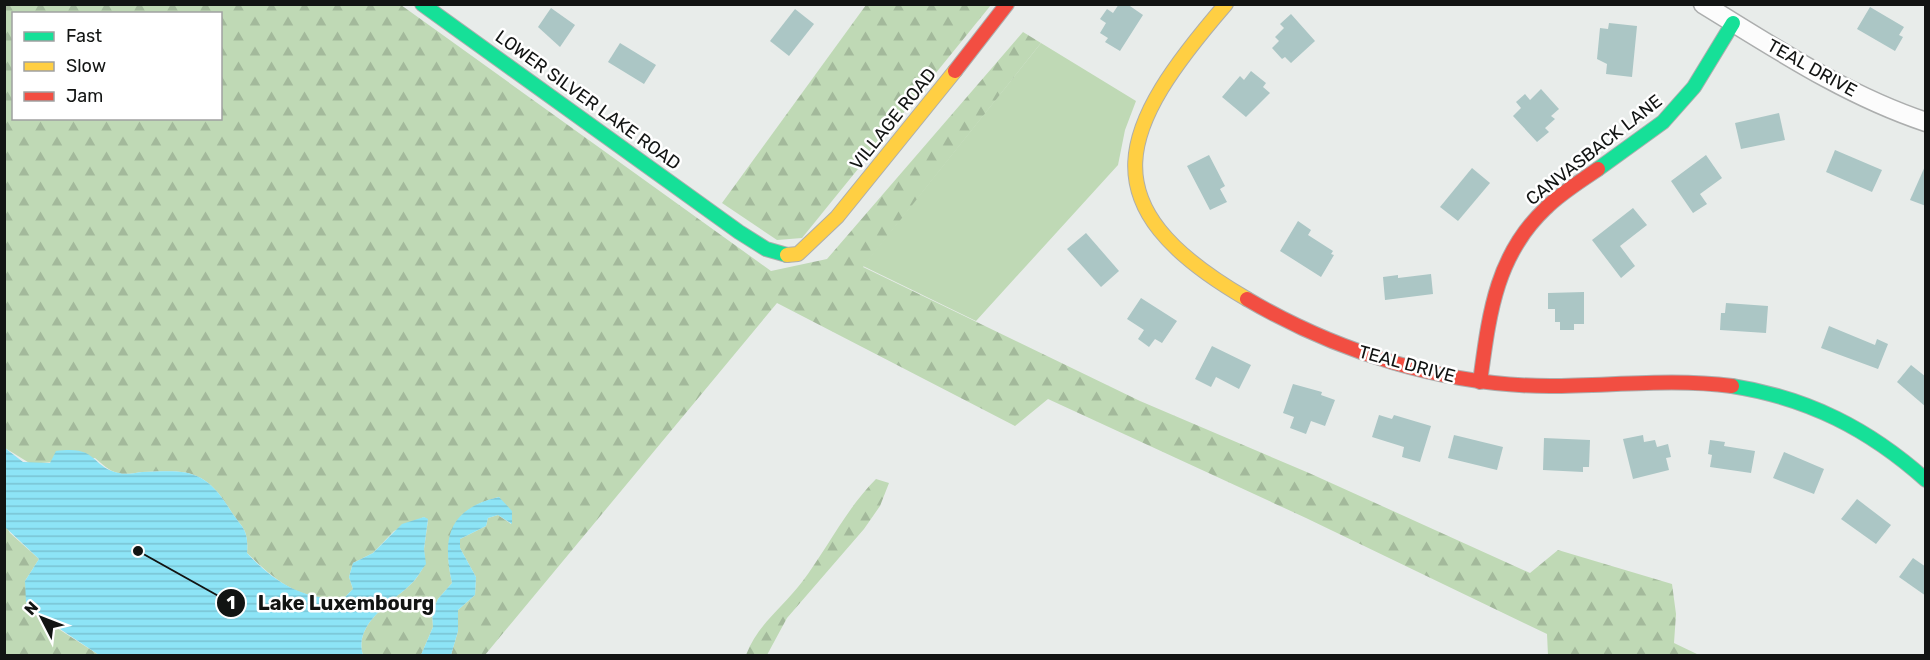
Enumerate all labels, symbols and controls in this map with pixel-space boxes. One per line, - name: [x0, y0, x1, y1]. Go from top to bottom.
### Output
- legend: [12, 12, 222, 120]
- text: Fast: [66, 25, 102, 47]
- street label: LOWER SILVER LAKE ROAD: [491, 25, 685, 175]
- street label: TEAL DRIVE: [1763, 34, 1861, 102]
- text: Slow: [66, 55, 106, 77]
- street label: VILLAGE ROAD: [845, 64, 941, 174]
- text: Jam: [66, 85, 103, 107]
- street label: CANVASBACK LANE: [1522, 90, 1666, 210]
- street label: TEAL DRIVE: [1356, 341, 1458, 387]
- callout: Lake Luxembourg: [216, 584, 447, 622]
- north arrow: [12, 588, 72, 648]
- text: Lake Luxembourg: [258, 591, 434, 615]
- text: 1: [227, 592, 235, 614]
- text: N: [20, 598, 42, 619]

